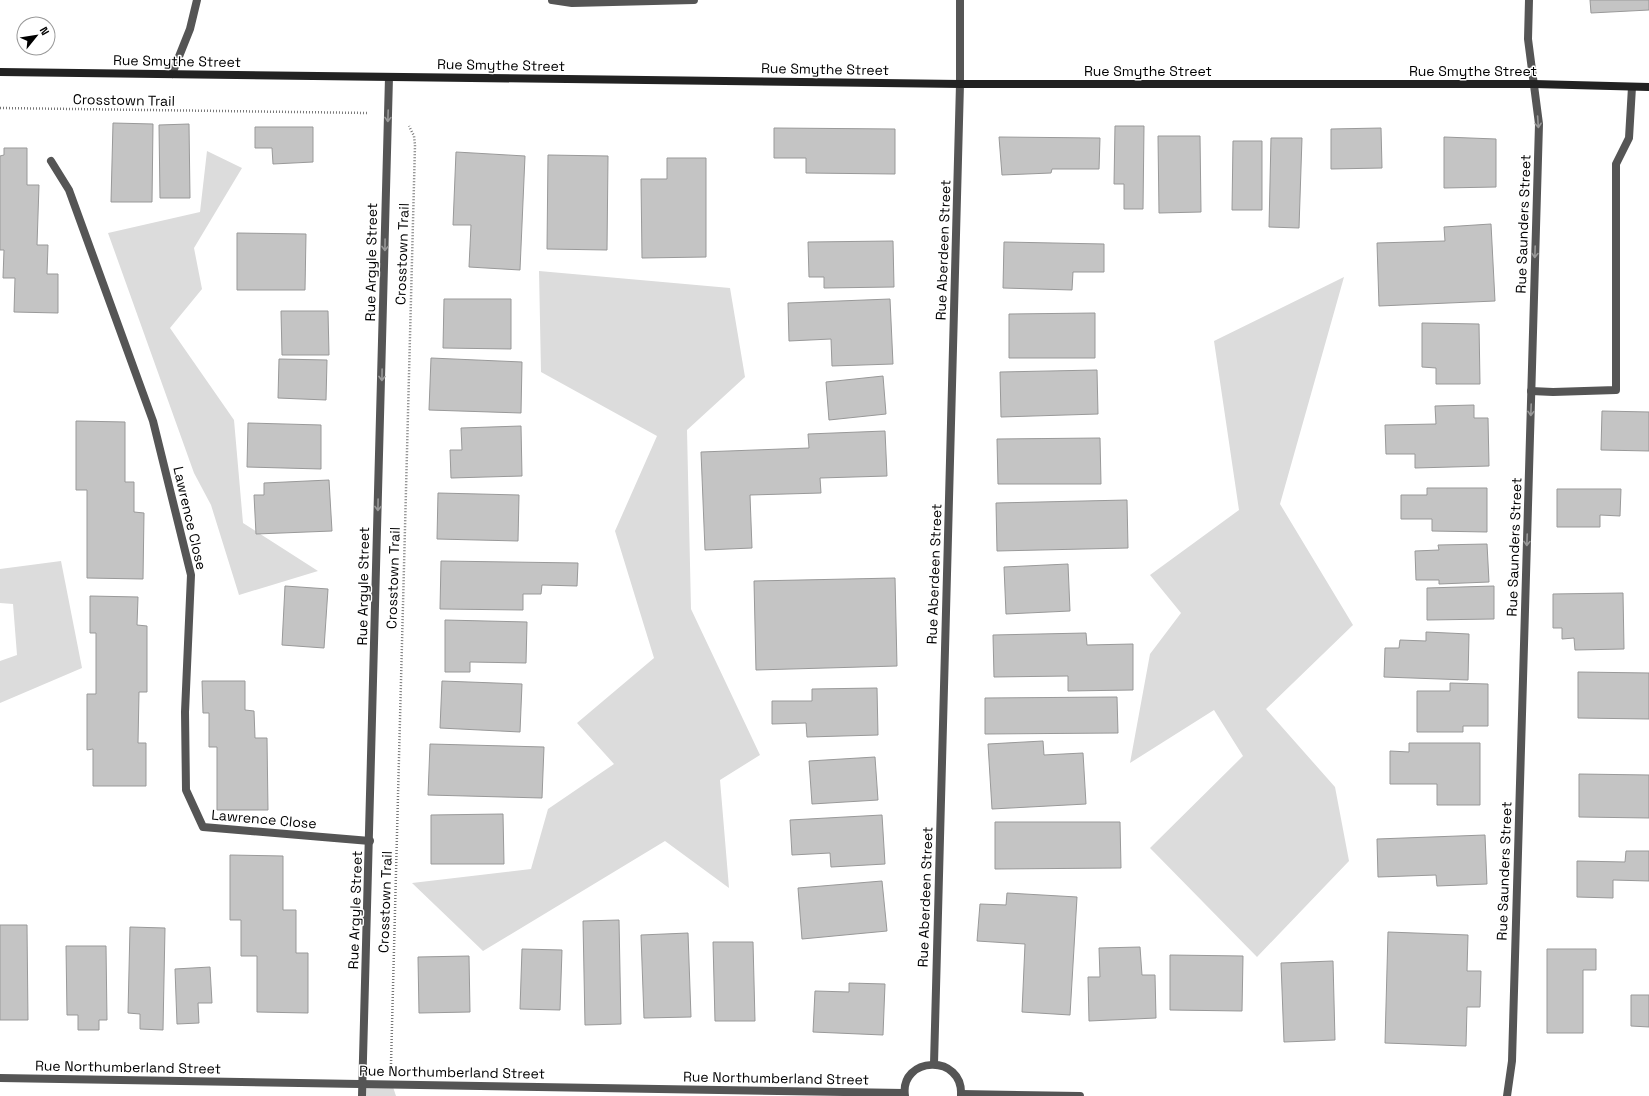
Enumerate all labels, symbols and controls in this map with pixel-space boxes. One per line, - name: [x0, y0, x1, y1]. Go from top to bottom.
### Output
- north arrow: [16, 16, 56, 56]
- text: N: [37, 24, 53, 38]
- street label: Rue Smythe Street: [113, 51, 241, 71]
- street label: Rue Smythe Street: [437, 55, 565, 75]
- street label: Rue Smythe Street: [761, 59, 889, 79]
- street label: Rue Smythe Street: [1084, 62, 1212, 80]
- street label: Rue Smythe Street: [1409, 62, 1537, 80]
- street label: Crosstown Trail: [73, 90, 175, 110]
- one-way arrow: [384, 109, 392, 122]
- one-way arrow: [1535, 116, 1542, 129]
- street label: Rue Saunders Street: [1512, 154, 1534, 294]
- street label: Rue Aberdeen Street: [932, 179, 954, 321]
- street label: Rue Argyle Street: [361, 203, 381, 321]
- street label: Crosstown Trail: [391, 203, 413, 305]
- one-way arrow: [381, 238, 389, 251]
- one-way arrow: [1531, 245, 1539, 258]
- one-way arrow: [378, 368, 385, 381]
- one-way arrow: [1527, 403, 1534, 416]
- street label: Lawrence Close: [169, 464, 211, 572]
- street label: Rue Saunders Street: [1503, 477, 1525, 617]
- one-way arrow: [374, 498, 382, 511]
- street label: Rue Aberdeen Street: [923, 503, 945, 645]
- street label: Rue Argyle Street: [353, 527, 373, 645]
- street label: Crosstown Trail: [382, 527, 404, 629]
- one-way arrow: [1523, 533, 1531, 546]
- street label: Rue Saunders Street: [1493, 801, 1515, 941]
- street label: Lawrence Close: [211, 805, 317, 833]
- street label: Rue Aberdeen Street: [914, 826, 936, 968]
- street label: Rue Argyle Street: [344, 850, 366, 970]
- street label: Crosstown Trail: [374, 851, 396, 953]
- street label: Rue Northumberland Street: [35, 1056, 221, 1078]
- street label: Rue Northumberland Street: [359, 1061, 545, 1083]
- street label: Rue Northumberland Street: [683, 1067, 869, 1089]

